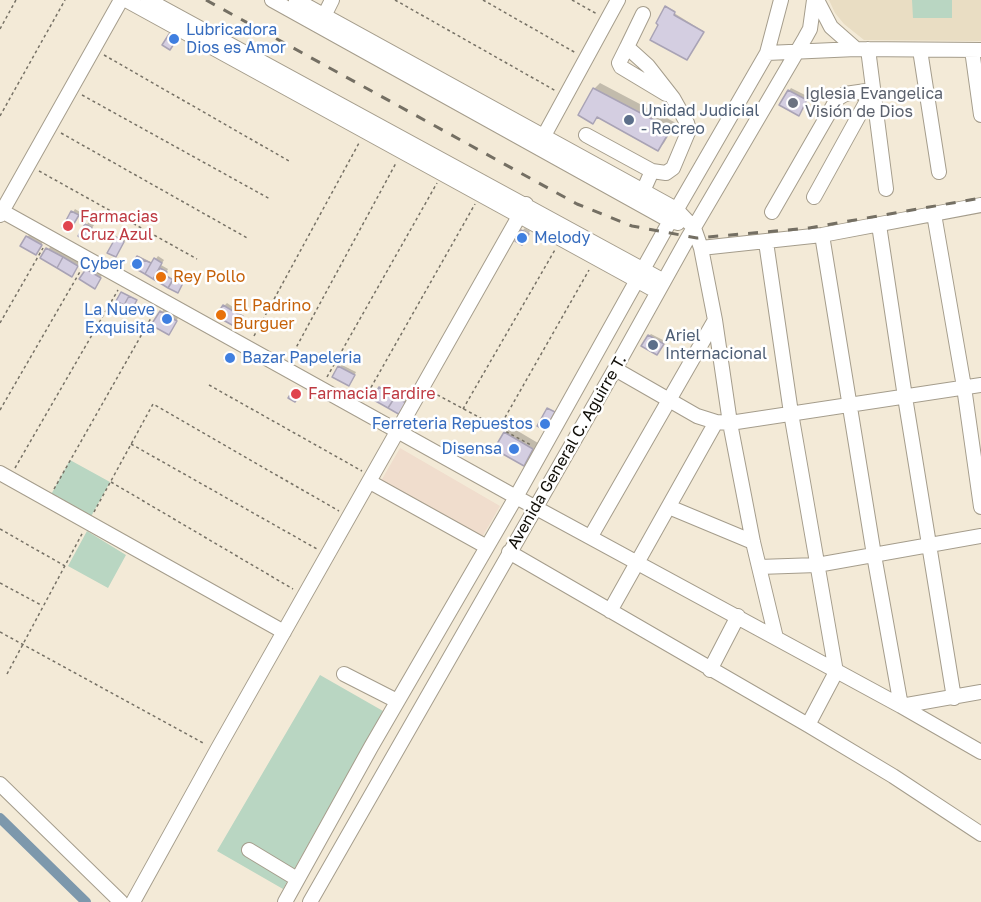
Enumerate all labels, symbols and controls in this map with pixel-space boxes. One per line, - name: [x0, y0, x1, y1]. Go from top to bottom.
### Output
- place label: Lubricadora Dios es Amor: [186, 20, 286, 58]
- marker: Lubricadora Dios es Amor: [167, 32, 181, 46]
- place label: Iglesia Evangelica Visión de Dios: [805, 84, 943, 122]
- marker: Iglesia Evangelica Visión de Dios: [786, 96, 800, 110]
- place label: Unidad Judicial - Recreo: [641, 101, 759, 139]
- marker: Unidad Judicial - Recreo: [622, 113, 636, 127]
- place label: Farmacias Cruz Azul: [80, 207, 158, 245]
- marker: Farmacias Cruz Azul: [61, 219, 75, 233]
- place label: Melody: [534, 228, 590, 248]
- marker: Melody: [515, 231, 529, 245]
- place label: Cyber: [80, 254, 125, 274]
- marker: Cyber: [130, 257, 144, 271]
- place label: Rey Pollo: [173, 267, 245, 287]
- marker: Rey Pollo: [154, 270, 168, 284]
- place label: El Padrino Burguer: [233, 296, 311, 334]
- place label: La Nueve Exquisita: [84, 300, 155, 338]
- marker: El Padrino Burguer: [214, 308, 228, 322]
- marker: La Nueve Exquisita: [160, 312, 174, 326]
- place label: Ariel Internacional: [665, 326, 767, 364]
- marker: Ariel Internacional: [646, 338, 660, 352]
- place label: Bazar Papeleria: [242, 348, 361, 368]
- marker: Bazar Papeleria: [223, 351, 237, 365]
- street label: Avenida General C. Aguirre T.: [504, 352, 630, 552]
- place label: Farmacia Fardire: [308, 384, 436, 404]
- marker: Farmacia Fardire: [289, 387, 303, 401]
- place label: Ferreteria Repuestos: [372, 414, 533, 434]
- marker: Ferreteria Repuestos: [538, 417, 552, 431]
- place label: Disensa: [441, 439, 502, 459]
- marker: Disensa: [507, 442, 521, 456]

